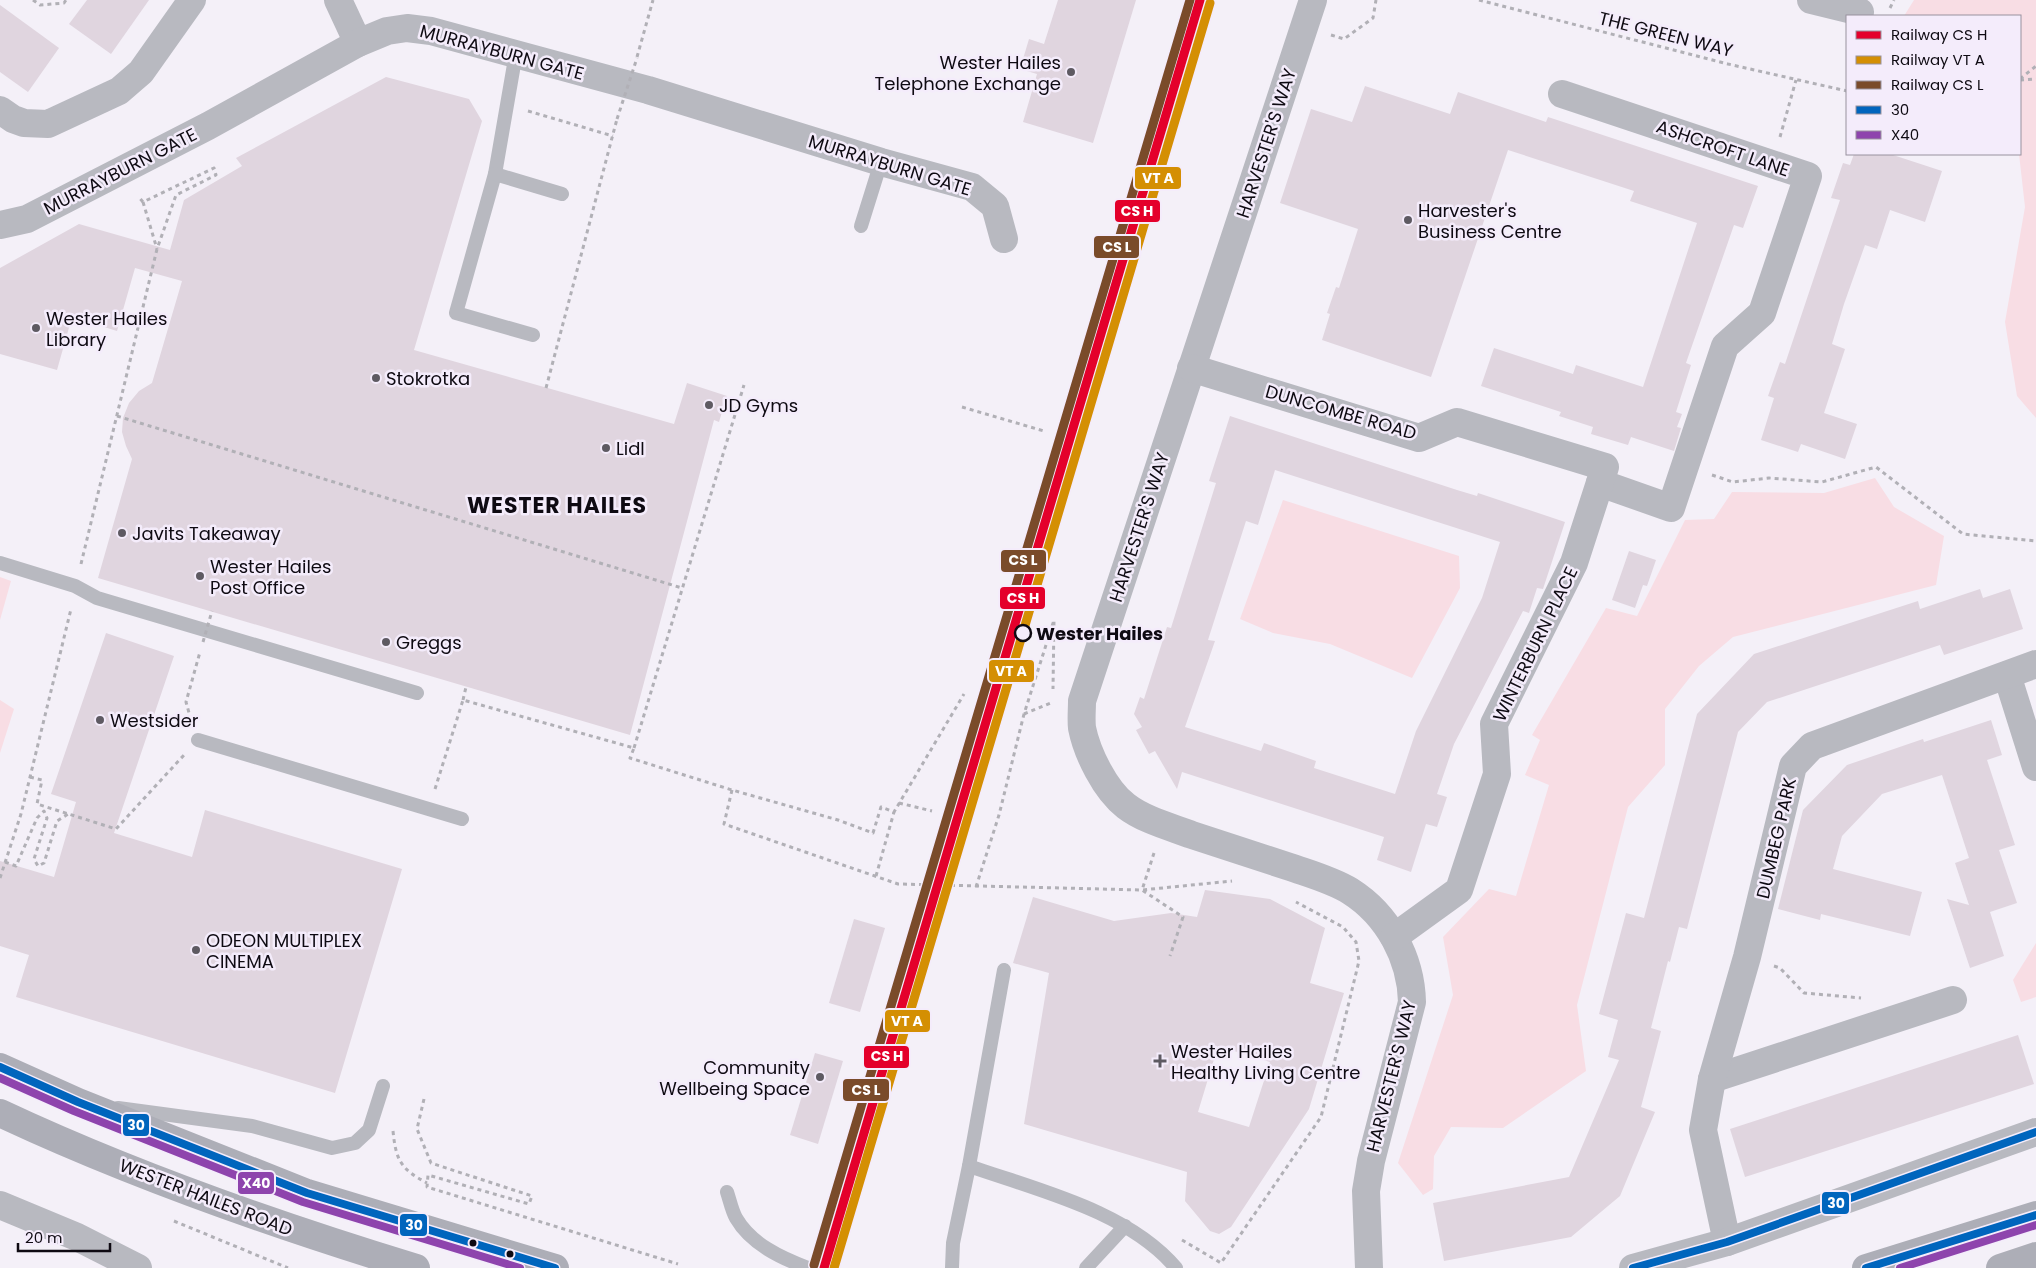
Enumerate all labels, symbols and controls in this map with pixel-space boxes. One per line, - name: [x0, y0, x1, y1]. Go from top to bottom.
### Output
- street label: THE GREEN WAY: [1596, 5, 1736, 63]
- legend: [1846, 15, 2021, 155]
- street label: MURRAYBURN GATE: [417, 18, 587, 86]
- text: Railway CS H: [1891, 24, 1987, 45]
- text: Railway VT A: [1891, 49, 1985, 70]
- place label: Wester Hailes Telephone Exchange: [875, 50, 1061, 96]
- street label: HARVESTER'S WAY: [1230, 65, 1302, 221]
- marker: Wester Hailes Telephone Exchange: [1065, 66, 1077, 78]
- text: Railway CS L: [1891, 74, 1984, 95]
- text: 30: [1891, 99, 1909, 120]
- street label: ASHCROFT LANE: [1653, 113, 1793, 183]
- street label: MURRAYBURN GATE: [39, 122, 201, 220]
- text: X40: [1891, 124, 1919, 145]
- street label: MURRAYBURN GATE: [806, 128, 974, 202]
- line badge: VT A: [1134, 166, 1182, 190]
- text: VT A: [1142, 168, 1175, 188]
- place label: Harvester's Business Centre: [1418, 198, 1562, 244]
- line badge: CS H: [1114, 199, 1161, 223]
- text: CS H: [1121, 201, 1153, 221]
- marker: Harvester's Business Centre: [1402, 214, 1414, 226]
- line badge: CS L: [1093, 235, 1140, 259]
- text: CS L: [1103, 237, 1132, 257]
- place label: Wester Hailes Library: [46, 306, 167, 352]
- marker: Wester Hailes Library: [30, 322, 42, 334]
- place label: Stokrotka: [386, 366, 470, 391]
- marker: Stokrotka: [370, 372, 382, 384]
- street label: DUNCOMBE ROAD: [1263, 378, 1419, 446]
- place label: JD Gyms: [719, 393, 798, 418]
- marker: JD Gyms: [703, 399, 715, 411]
- place label: Lidl: [616, 436, 645, 461]
- marker: Lidl: [600, 442, 612, 454]
- street label: HARVESTER'S WAY: [1103, 449, 1175, 605]
- district label: WESTER HAILES: [467, 490, 647, 521]
- place label: Javits Takeaway: [132, 521, 281, 546]
- marker: Javits Takeaway: [116, 527, 128, 539]
- line badge: CS L: [1000, 549, 1047, 573]
- text: CS L: [1009, 550, 1038, 570]
- place label: Wester Hailes Post Office: [210, 554, 331, 600]
- street label: WINTERBURN PLACE: [1487, 562, 1583, 726]
- marker: Wester Hailes Post Office: [194, 570, 206, 582]
- line badge: CS H: [999, 586, 1046, 610]
- text: CS H: [1007, 588, 1039, 608]
- place label: Wester Hailes: [1036, 621, 1163, 646]
- marker: Wester Hailes: [1014, 624, 1032, 642]
- place label: Greggs: [396, 630, 462, 655]
- marker: Greggs: [380, 636, 392, 648]
- line badge: VT A: [988, 659, 1035, 683]
- text: VT A: [995, 661, 1028, 681]
- place label: Westsider: [110, 708, 199, 733]
- marker: Westsider: [94, 714, 106, 726]
- street label: DUMBEG PARK: [1750, 775, 1802, 901]
- place label: ODEON MULTIPLEX CINEMA: [206, 928, 362, 974]
- marker: ODEON MULTIPLEX CINEMA: [190, 944, 202, 956]
- street label: HARVESTER'S WAY: [1360, 997, 1422, 1155]
- line badge: VT A: [884, 1009, 931, 1033]
- text: VT A: [891, 1011, 924, 1031]
- place label: Wester Hailes Healthy Living Centre: [1171, 1039, 1360, 1085]
- line badge: CS H: [863, 1045, 910, 1069]
- text: CS H: [871, 1046, 903, 1066]
- marker: Wester Hailes Healthy Living Centre: [1153, 1054, 1167, 1068]
- place label: Community Wellbeing Space: [659, 1055, 810, 1101]
- marker: Community Wellbeing Space: [814, 1071, 826, 1083]
- line badge: CS L: [842, 1078, 890, 1102]
- text: CS L: [852, 1080, 881, 1100]
- line badge: 30: [122, 1113, 150, 1137]
- text: 30: [127, 1115, 145, 1135]
- street label: WESTER HAILES ROAD: [116, 1152, 296, 1242]
- line badge: X40: [237, 1171, 275, 1195]
- text: X40: [242, 1173, 270, 1193]
- line badge: 30: [1821, 1191, 1850, 1215]
- text: 30: [1827, 1193, 1845, 1213]
- line badge: 30: [399, 1213, 428, 1237]
- text: 30: [405, 1215, 423, 1235]
- scale bar: [18, 1220, 110, 1252]
- text: 20 m: [25, 1227, 63, 1248]
- unlabelled marker: [468, 1238, 478, 1248]
- unlabelled marker: [505, 1249, 515, 1259]

